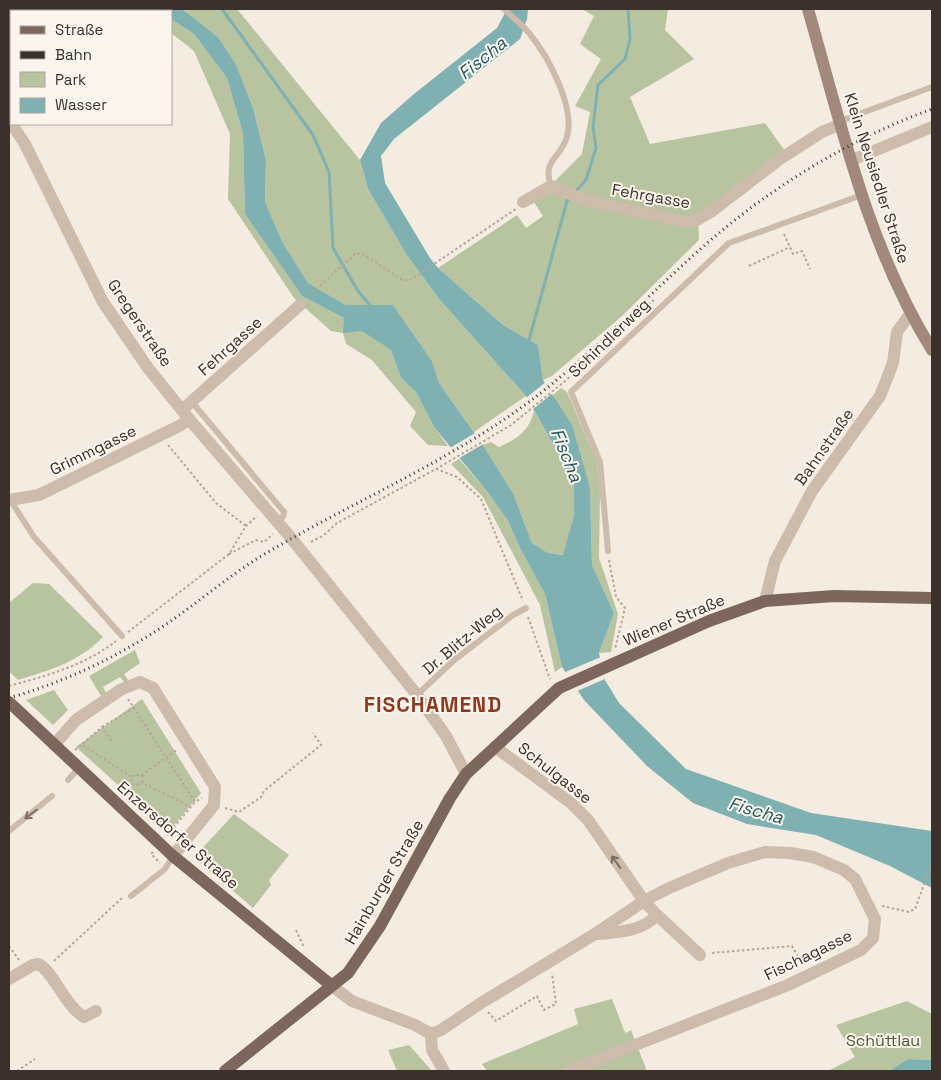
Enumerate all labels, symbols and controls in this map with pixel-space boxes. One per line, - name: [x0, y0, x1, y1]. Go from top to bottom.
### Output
- legend: [10, 10, 172, 125]
- text: Straße: [55, 20, 104, 39]
- water label: Fischa: [453, 31, 511, 84]
- text: Bahn: [55, 45, 92, 64]
- text: Park: [55, 70, 86, 89]
- street label: Klein Neusiedler Straße: [839, 90, 915, 266]
- text: Wasser: [55, 95, 107, 114]
- street label: Fehrgasse: [610, 179, 692, 213]
- street label: Gregerstraße: [103, 275, 177, 371]
- street label: Schindlerweg: [564, 294, 654, 382]
- street label: Fehrgasse: [194, 312, 266, 380]
- street label: Bahnstraße: [790, 404, 858, 490]
- street label: Grimmgasse: [46, 420, 140, 480]
- water label: Fischa: [546, 425, 588, 486]
- street label: Wiener Straße: [620, 589, 728, 651]
- street label: Dr. Blitz-Weg: [418, 601, 506, 679]
- district label: FISCHAMEND: [364, 691, 502, 718]
- street label: Schulgasse: [514, 737, 596, 809]
- street label: Enzersdorfer Straße: [113, 776, 243, 894]
- water label: Fischa: [726, 791, 787, 829]
- one-way arrow: [24, 809, 38, 819]
- street label: Hainburger Straße: [340, 816, 428, 948]
- one-way arrow: [611, 855, 621, 869]
- street label: Fischagasse: [761, 925, 855, 985]
- park label: Schüttlau: [846, 1030, 920, 1051]

